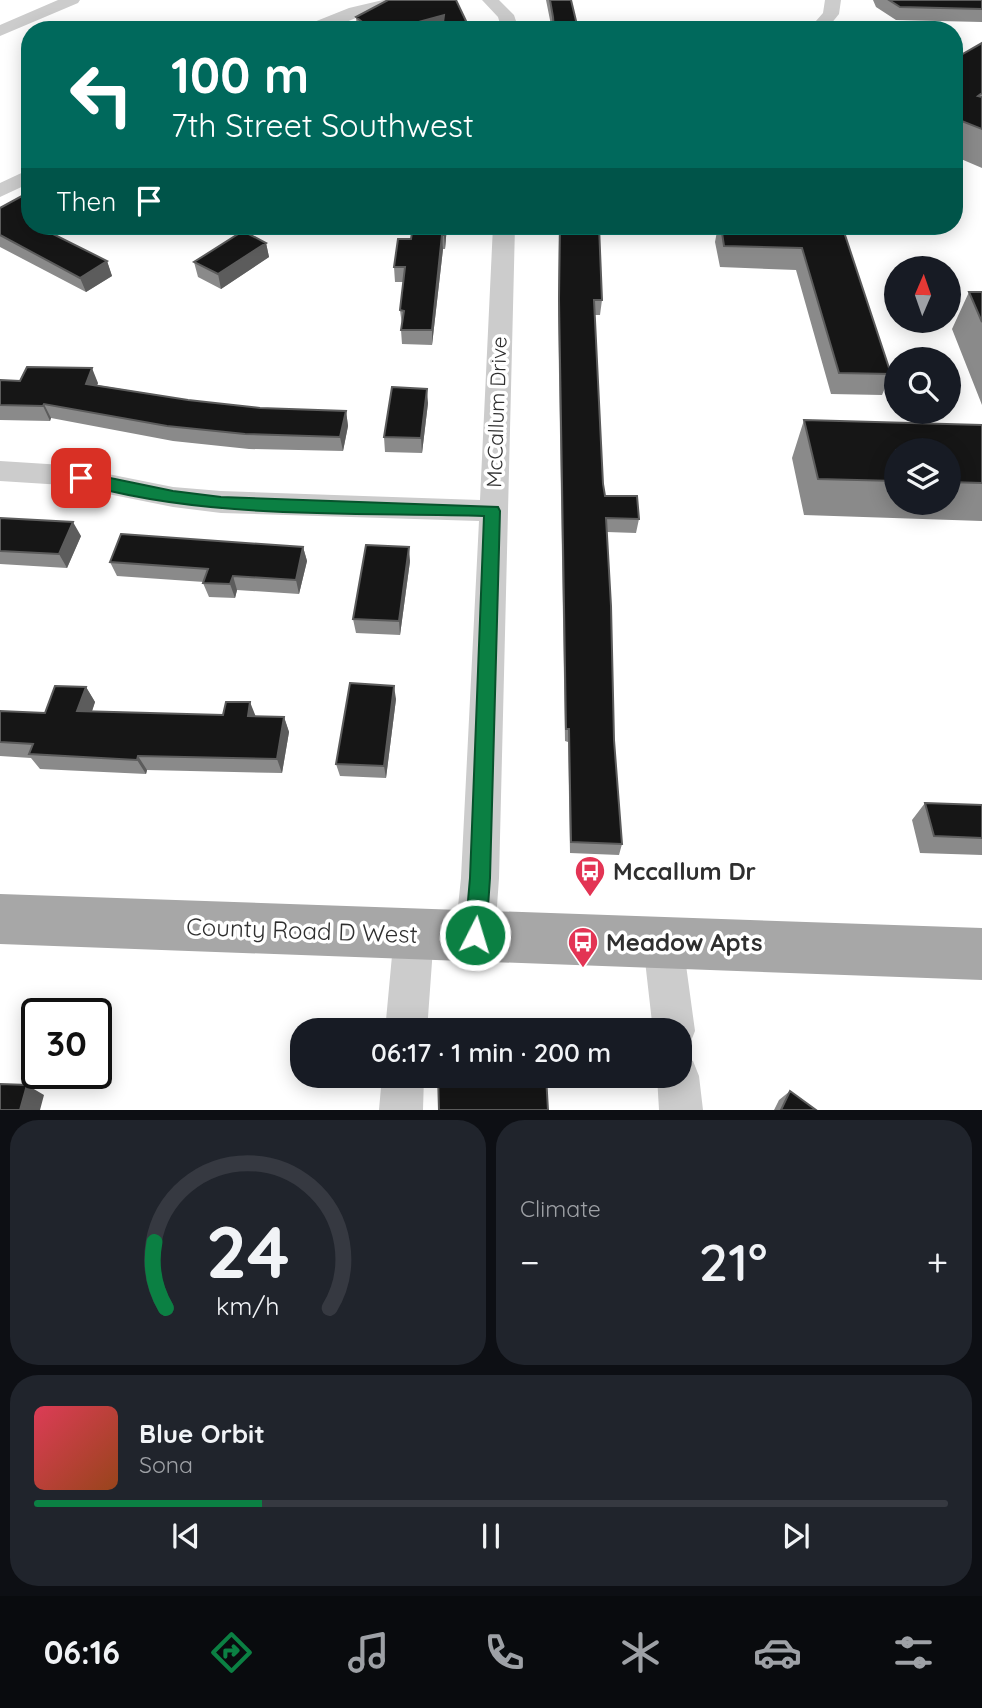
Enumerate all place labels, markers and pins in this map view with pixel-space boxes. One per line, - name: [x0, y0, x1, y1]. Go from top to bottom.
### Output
- pin: [51, 448, 111, 508]
- bus stop icon: Mccallum Dr: [573, 854, 607, 898]
- place label: Mccallum Dr: [613, 856, 756, 886]
- bus stop icon: Meadow Apts: [566, 925, 600, 969]
- place label: Meadow Apts: [606, 927, 762, 957]

